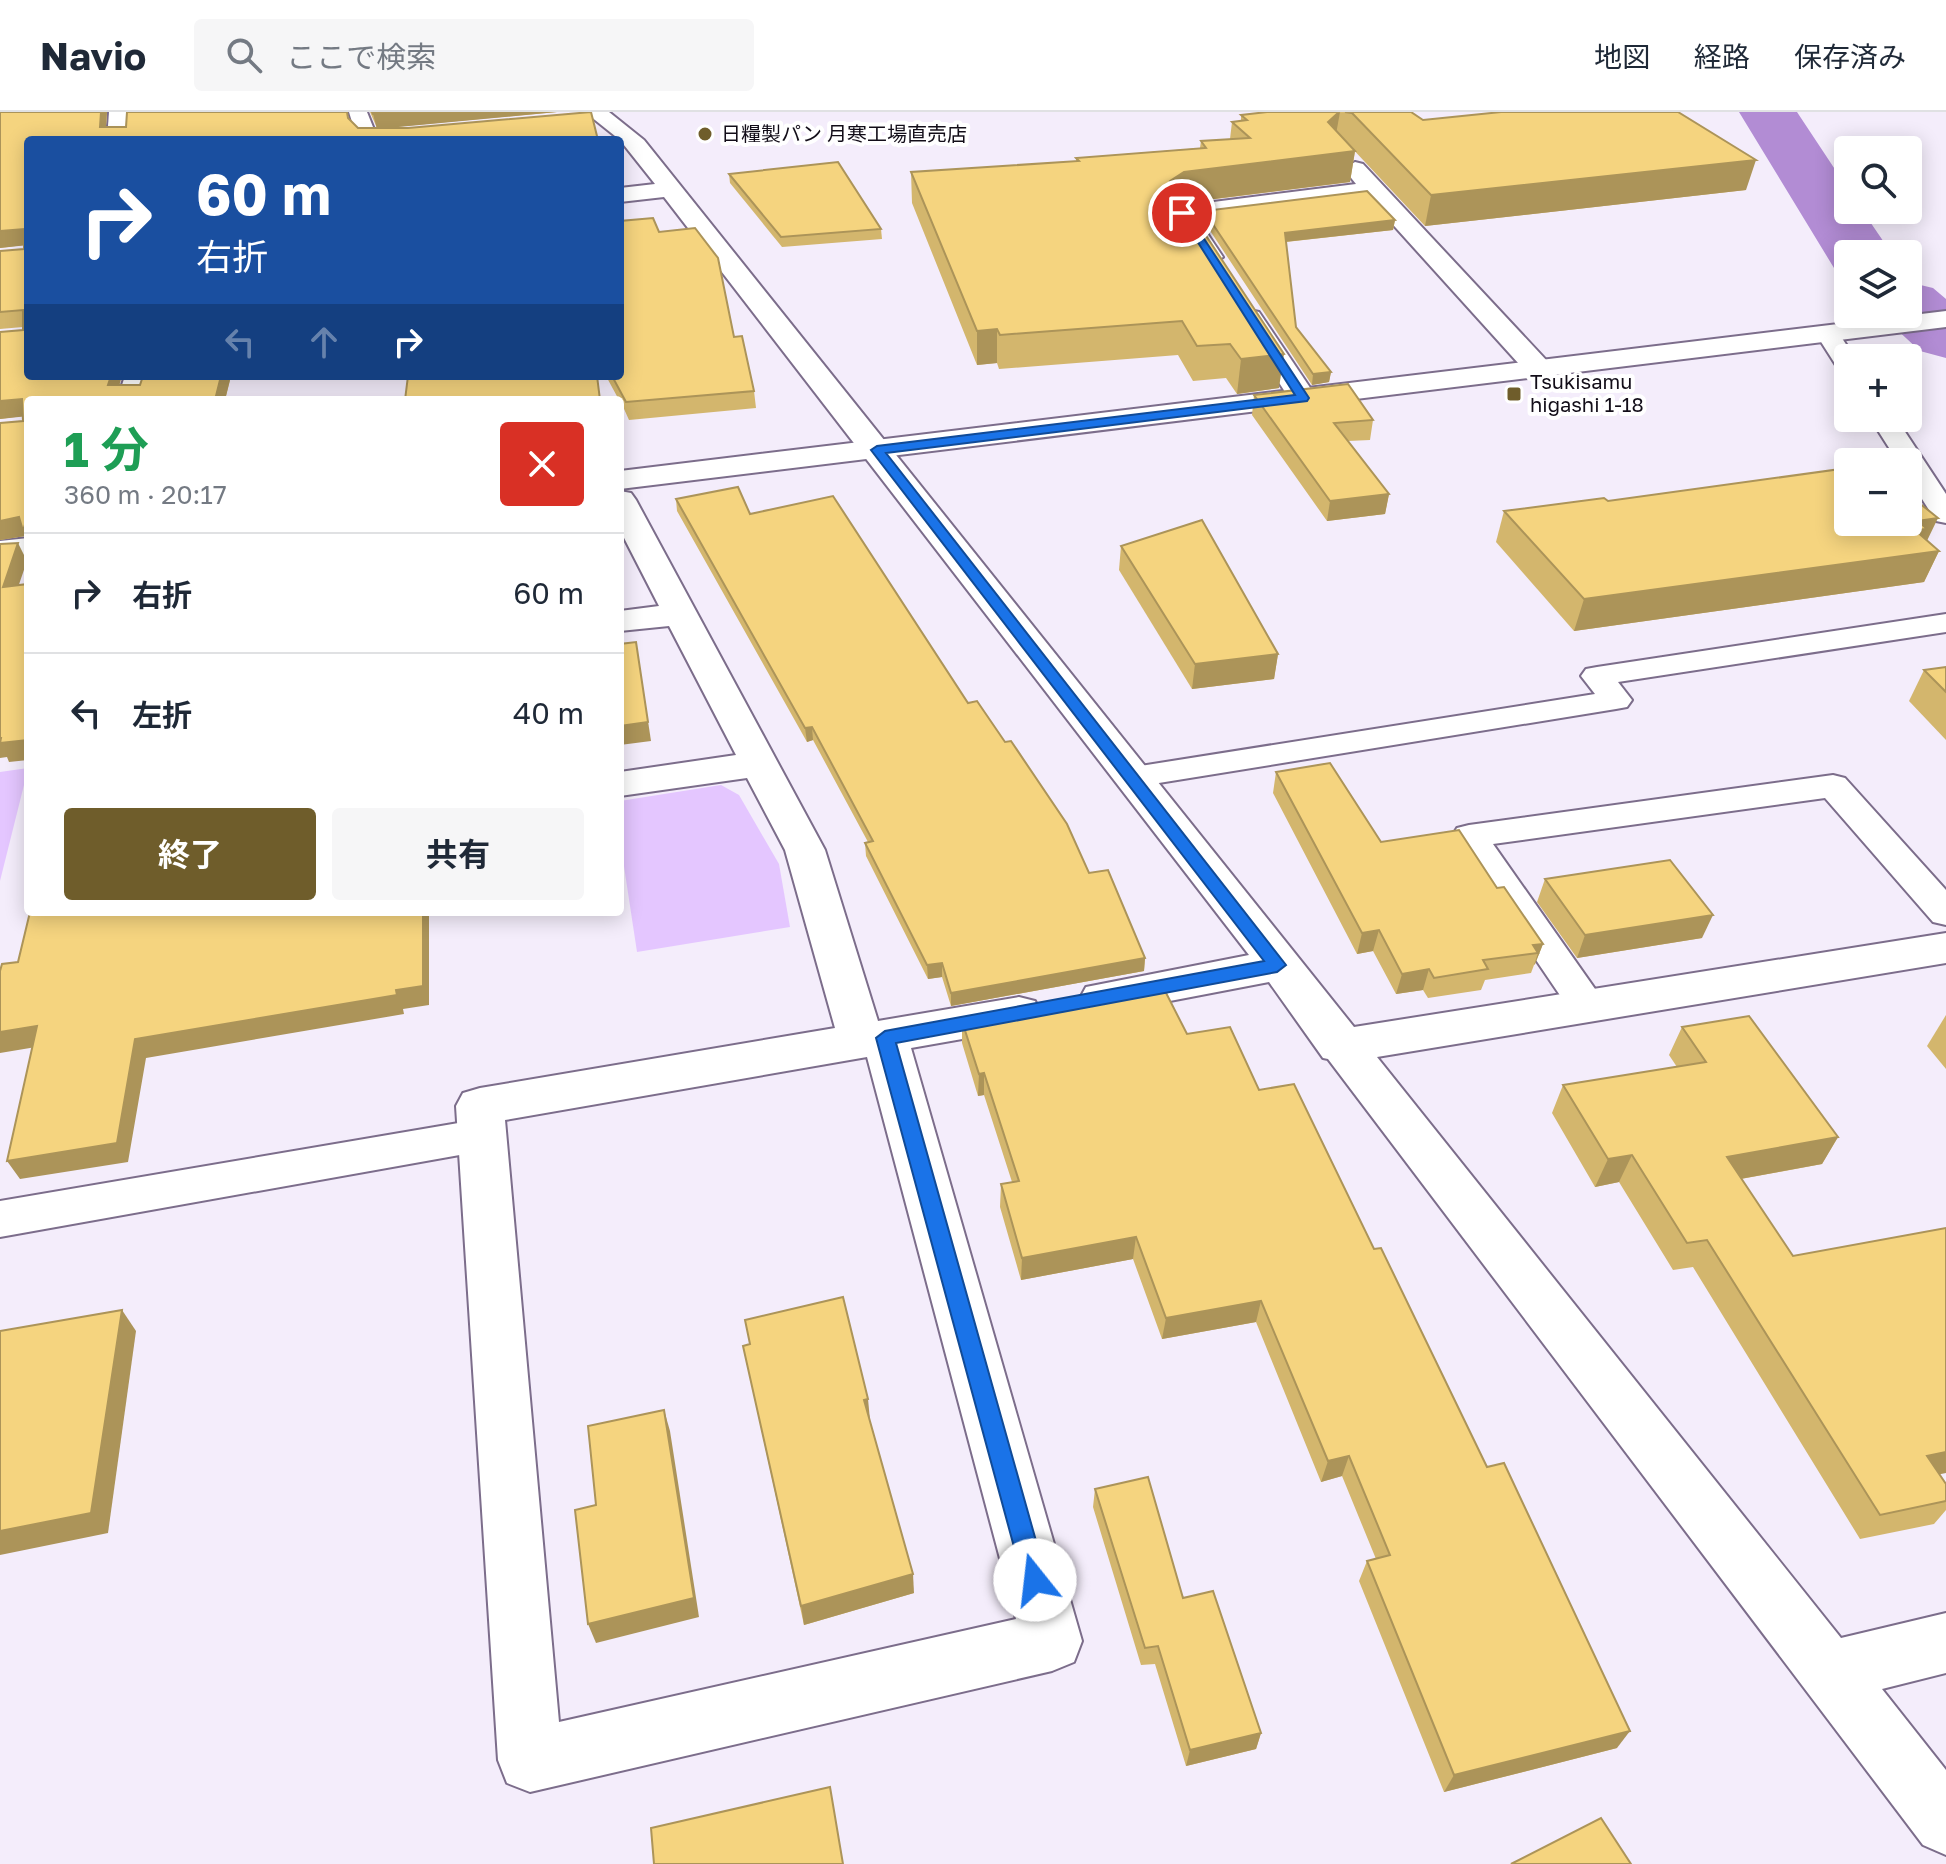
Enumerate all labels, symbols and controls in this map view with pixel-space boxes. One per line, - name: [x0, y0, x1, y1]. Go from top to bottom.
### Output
- search box: [194, 19, 754, 91]
- text: Navio: [40, 33, 146, 78]
- icon: search: [222, 33, 266, 77]
- text: ここで検索: [286, 39, 436, 75]
- text: 地図: [1594, 40, 1650, 73]
- text: 経路: [1694, 40, 1750, 73]
- text: 保存済み: [1794, 40, 1906, 73]
- place label: 日糧製パン 月寒工場直売店: [721, 121, 967, 145]
- marker: 日糧製パン 月寒工場直売店: [696, 125, 714, 143]
- map controls: [1834, 136, 1922, 536]
- button: search: [1834, 136, 1922, 224]
- text: 60 m: [196, 160, 331, 227]
- icon: right: [64, 168, 168, 272]
- pin: [1148, 179, 1216, 247]
- icon: arrive: [1160, 191, 1204, 235]
- text: 右折: [196, 235, 268, 278]
- button: layers: [1834, 240, 1922, 328]
- icon: left: [218, 320, 262, 364]
- icon: ahead: [302, 320, 346, 364]
- icon: right: [386, 320, 430, 364]
- button: +: [1834, 344, 1922, 432]
- place label: Tsukisamu higashi 1-18: [1530, 369, 1644, 416]
- marker: Tsukisamu higashi 1-18: [1505, 385, 1523, 403]
- text: 1 分: [64, 420, 149, 478]
- button: close: [500, 422, 584, 506]
- button: −: [1834, 448, 1922, 536]
- text: 360 m · 20:17: [64, 479, 227, 510]
- icon: right: [64, 571, 108, 615]
- text: 60 m: [513, 575, 584, 611]
- text: 右折: [132, 577, 192, 613]
- icon: left: [64, 691, 108, 735]
- text: 40 m: [513, 695, 584, 731]
- text: 左折: [132, 697, 192, 733]
- button: 終了: [64, 808, 316, 900]
- button: 共有: [332, 808, 584, 900]
- position arrow: [993, 1538, 1077, 1622]

